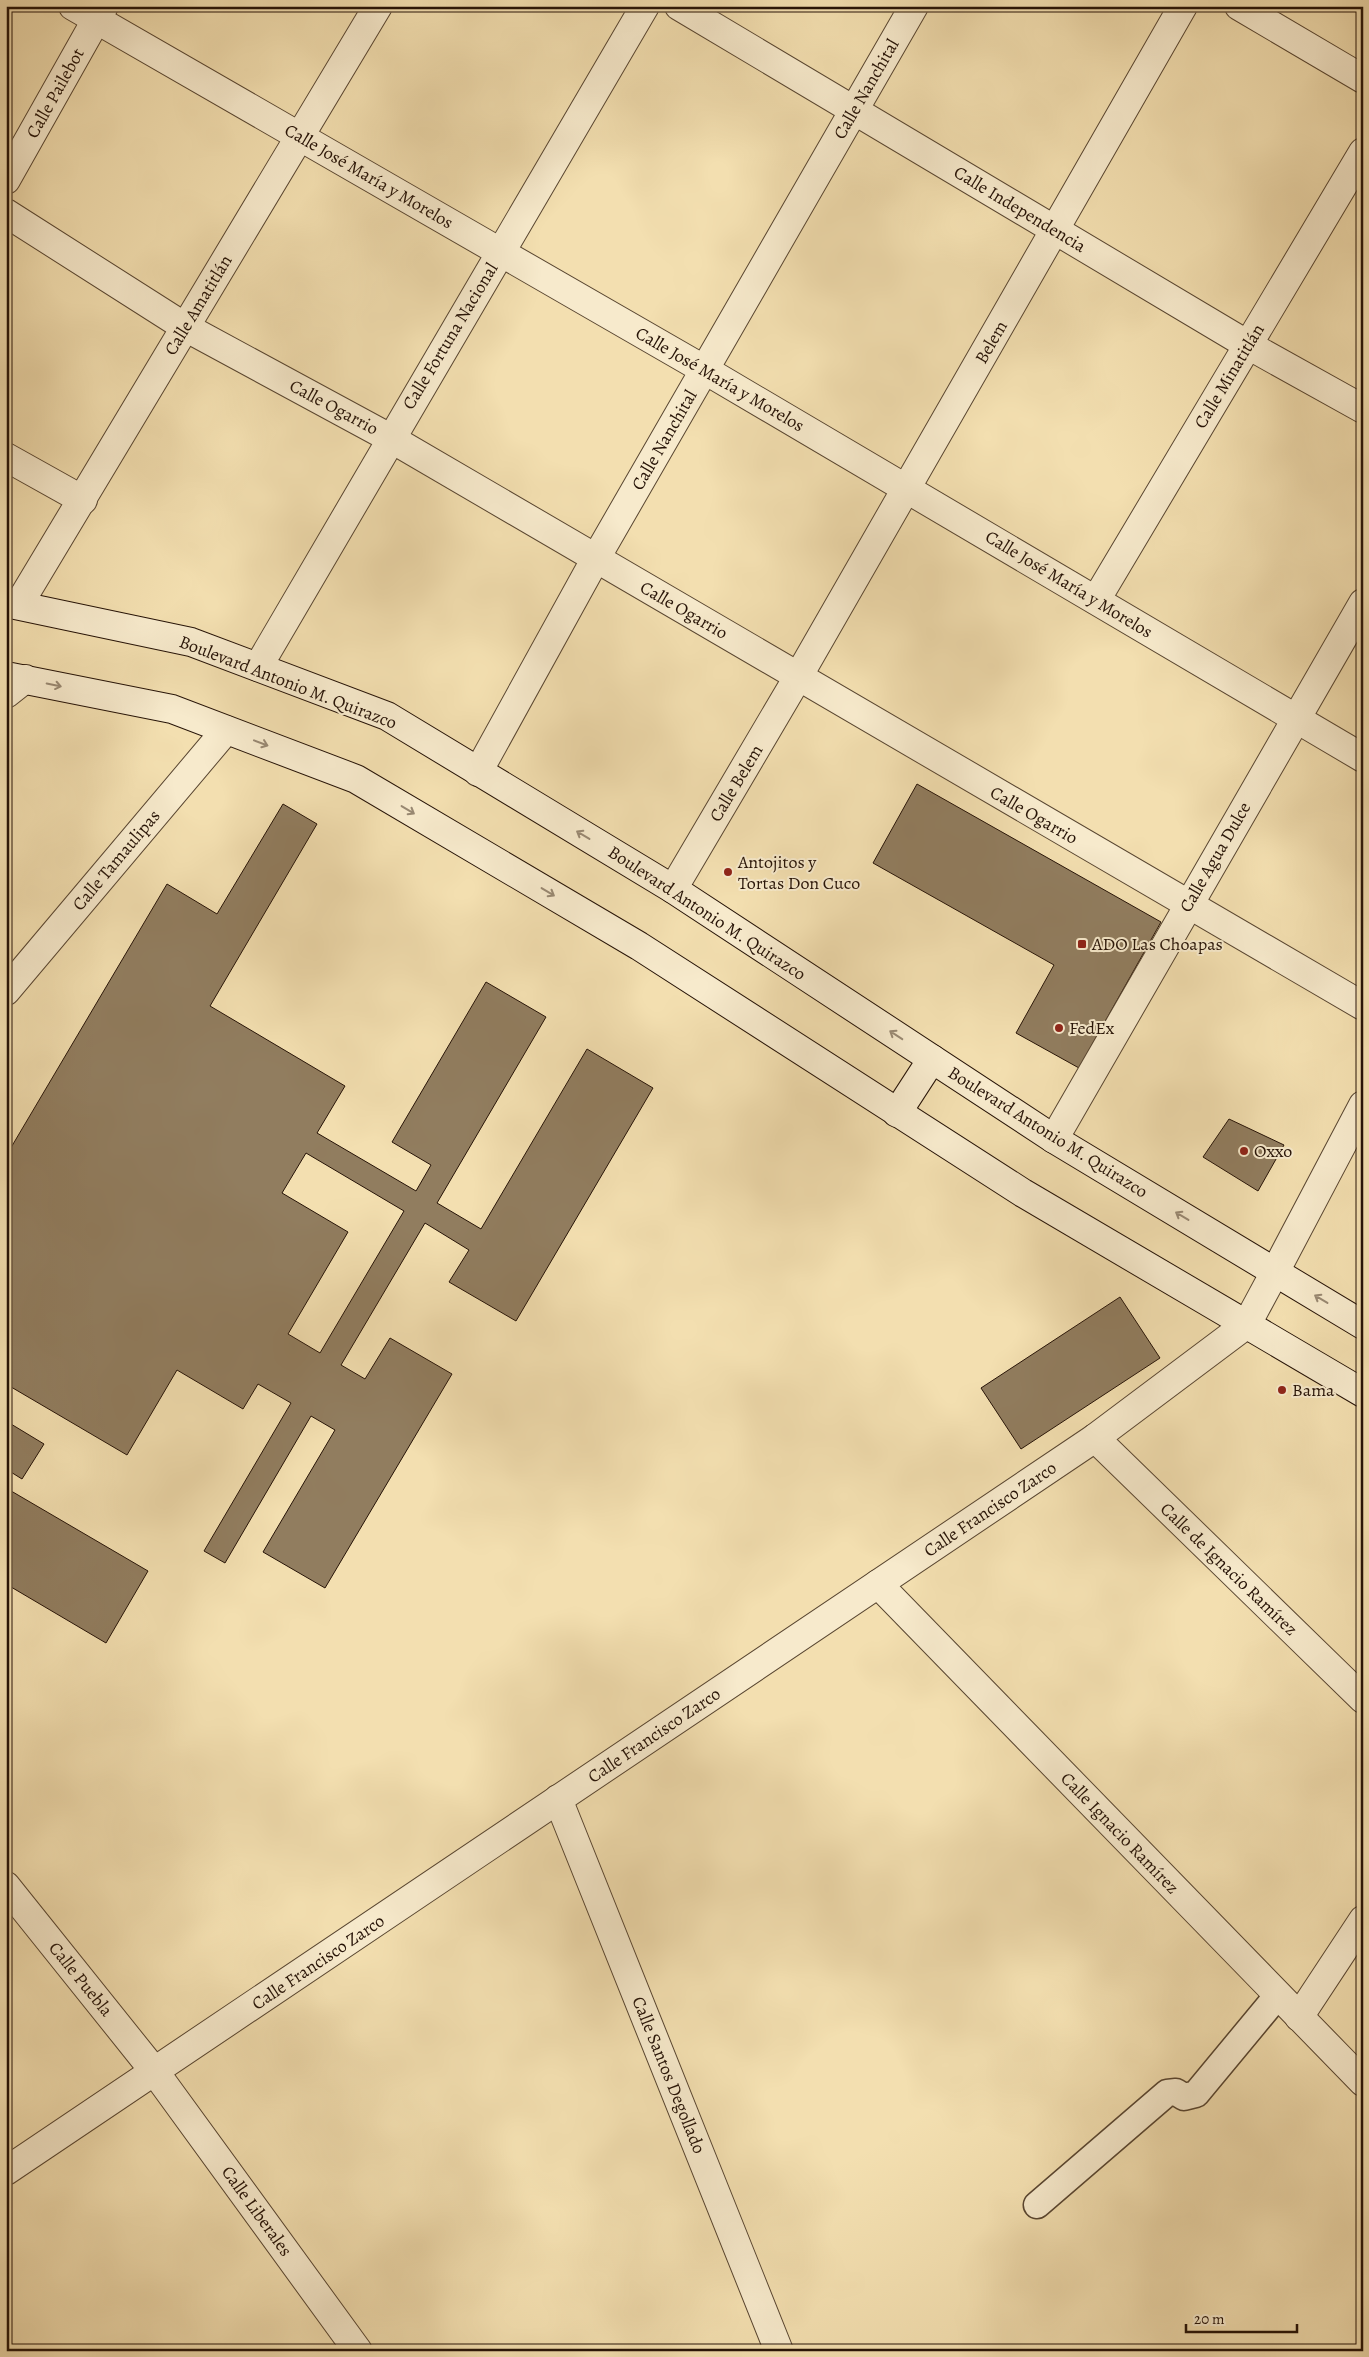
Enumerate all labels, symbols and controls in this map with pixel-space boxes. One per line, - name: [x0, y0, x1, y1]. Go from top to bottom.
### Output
- street label: Calle Nanchital: [828, 34, 905, 143]
- street label: Calle Pailebot: [20, 44, 90, 142]
- street label: Calle José María y Morelos: [280, 118, 458, 234]
- street label: Calle Independencia: [949, 160, 1091, 258]
- street label: Calle Amatitlán: [159, 250, 238, 360]
- street label: Calle Fortuna Nacional: [397, 258, 504, 414]
- street label: Belem: [969, 316, 1013, 368]
- street label: Calle Minatitlán: [1188, 319, 1270, 433]
- street label: Calle José María y Morelos: [631, 321, 809, 437]
- street label: Calle Ogarrio: [285, 374, 383, 441]
- street label: Calle Nanchital: [626, 385, 703, 494]
- street label: Calle José María y Morelos: [981, 524, 1157, 644]
- street label: Calle Ogarrio: [636, 575, 732, 645]
- street label: Boulevard Antonio M. Quirazco: [176, 629, 400, 735]
- one-way arrow: [46, 681, 62, 690]
- one-way arrow: [252, 739, 268, 748]
- street label: Calle Belem: [704, 740, 768, 826]
- street label: Calle Ogarrio: [986, 780, 1082, 850]
- street label: Calle Agua Dulce: [1174, 798, 1256, 916]
- street label: Calle Tamaulipas: [67, 804, 165, 916]
- one-way arrow: [401, 805, 415, 815]
- one-way arrow: [576, 829, 590, 839]
- street label: Boulevard Antonio M. Quirazco: [604, 840, 810, 986]
- place label: Antojitos y Tortas Don Cuco: [737, 850, 860, 895]
- marker: Antojitos y Tortas Don Cuco: [722, 866, 734, 878]
- one-way arrow: [540, 888, 554, 898]
- place label: ADO Las Choapas: [1091, 932, 1223, 956]
- marker: ADO Las Choapas: [1076, 938, 1088, 950]
- place label: FedEx: [1069, 1016, 1115, 1040]
- marker: FedEx: [1053, 1022, 1065, 1034]
- one-way arrow: [890, 1030, 904, 1040]
- street label: Boulevard Antonio M. Quirazco: [944, 1061, 1152, 1203]
- place label: Oxxo: [1254, 1139, 1292, 1163]
- marker: Oxxo: [1238, 1145, 1250, 1157]
- one-way arrow: [1175, 1210, 1189, 1220]
- one-way arrow: [1314, 1294, 1328, 1304]
- place label: Bama: [1292, 1378, 1335, 1402]
- marker: Bama: [1276, 1384, 1288, 1396]
- street label: Calle Francisco Zarco: [919, 1456, 1061, 1562]
- street label: Calle de Ignacio Ramírez: [1155, 1497, 1303, 1641]
- street label: Calle Francisco Zarco: [583, 1682, 725, 1788]
- street label: Calle Ignacio Ramírez: [1055, 1767, 1185, 1899]
- street label: Calle Francisco Zarco: [247, 1909, 389, 2015]
- street label: Calle Puebla: [43, 1937, 119, 2022]
- street label: Calle Santos Degollado: [626, 1993, 712, 2157]
- street label: Calle Liberales: [216, 2161, 298, 2261]
- scale bar: [1186, 2302, 1298, 2334]
- text: 20 m: [1194, 2309, 1225, 2329]

